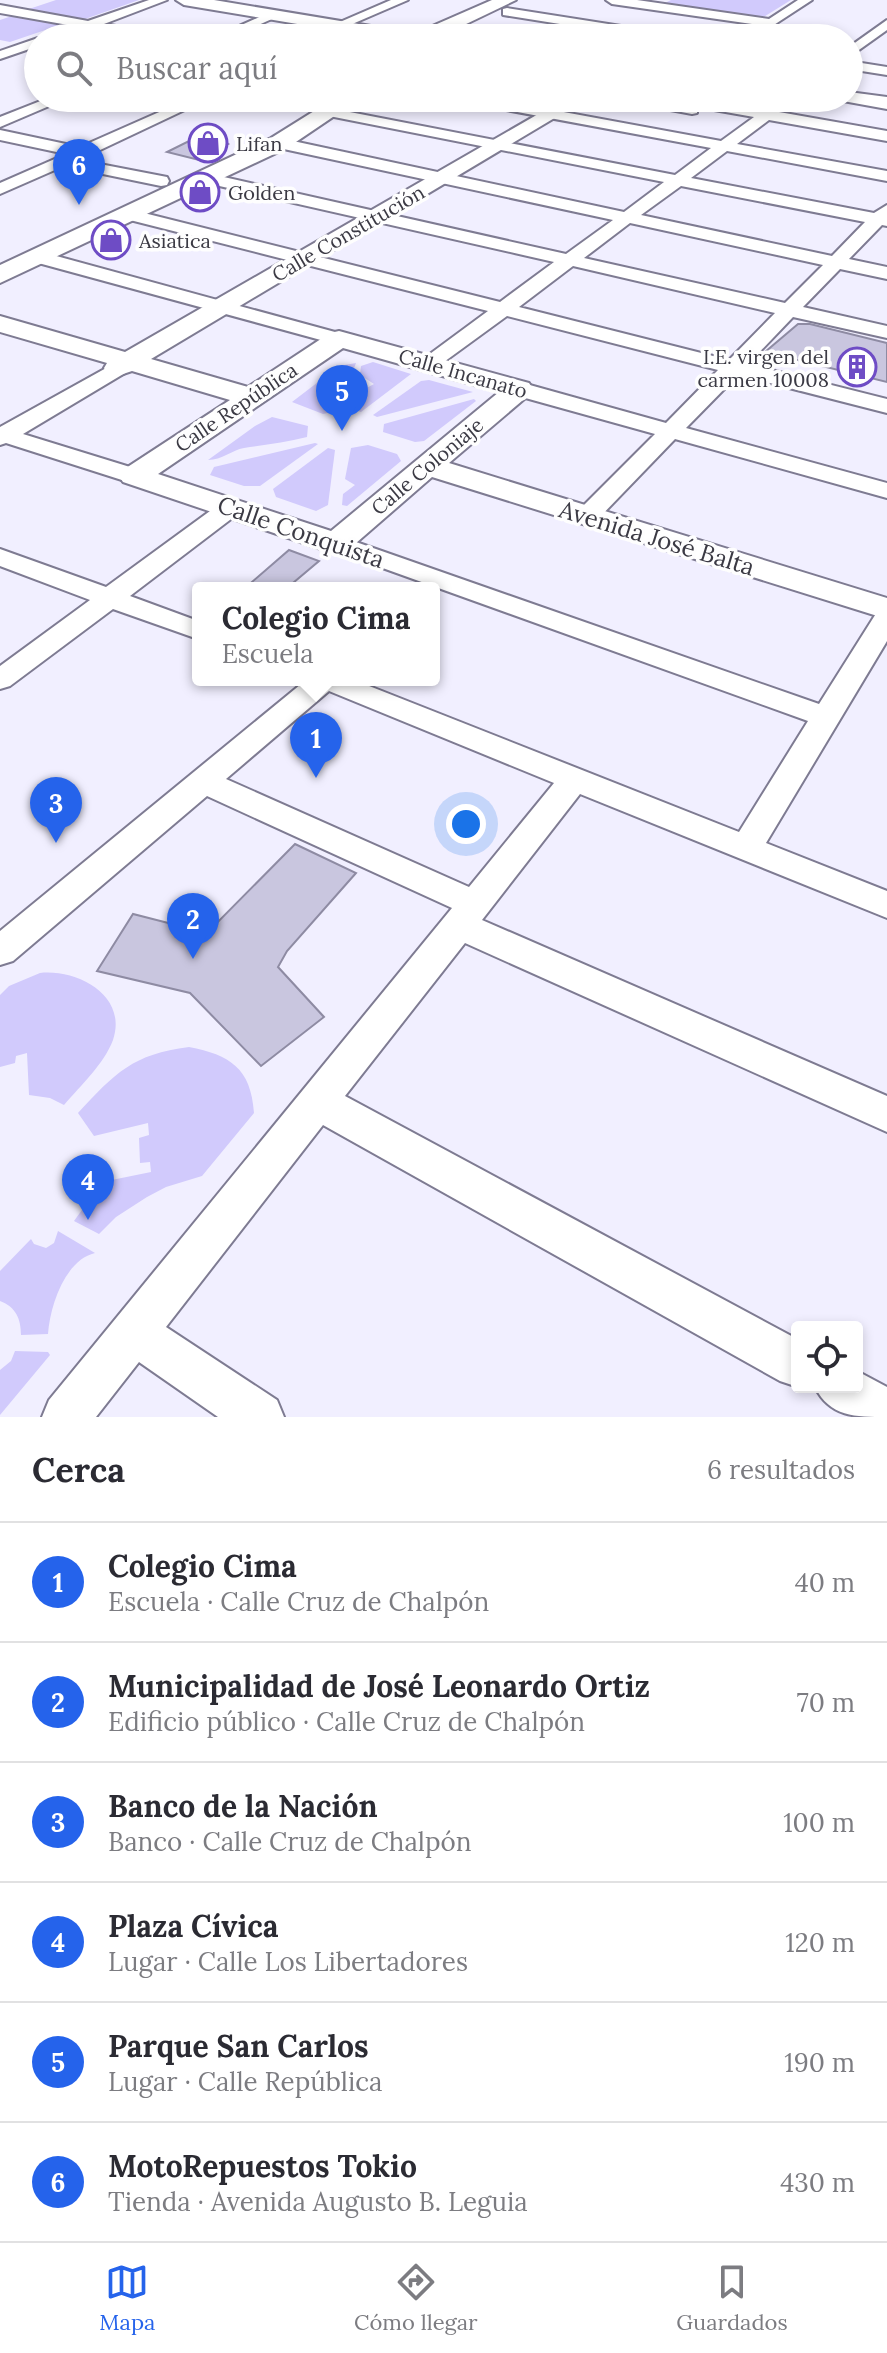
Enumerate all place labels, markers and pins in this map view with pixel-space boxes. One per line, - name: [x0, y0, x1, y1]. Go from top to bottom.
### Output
- shop icon: Lifan: [187, 122, 229, 164]
- place label: Lifan: [236, 131, 282, 156]
- pin: 6: [53, 139, 105, 205]
- shop icon: Golden: [179, 171, 221, 213]
- place label: Golden: [228, 180, 295, 205]
- shop icon: Asiatica: [90, 219, 132, 261]
- place label: Asiatica: [138, 228, 211, 253]
- place label: I.E. virgen del carmen 10008: [698, 344, 829, 392]
- building icon: I.E. virgen del carmen 10008: [836, 346, 878, 388]
- pin: 5: [316, 365, 368, 431]
- pin: 1: [290, 712, 342, 778]
- pin: 3: [30, 777, 82, 843]
- pin: 2: [167, 893, 219, 959]
- pin: 4: [62, 1154, 114, 1220]

